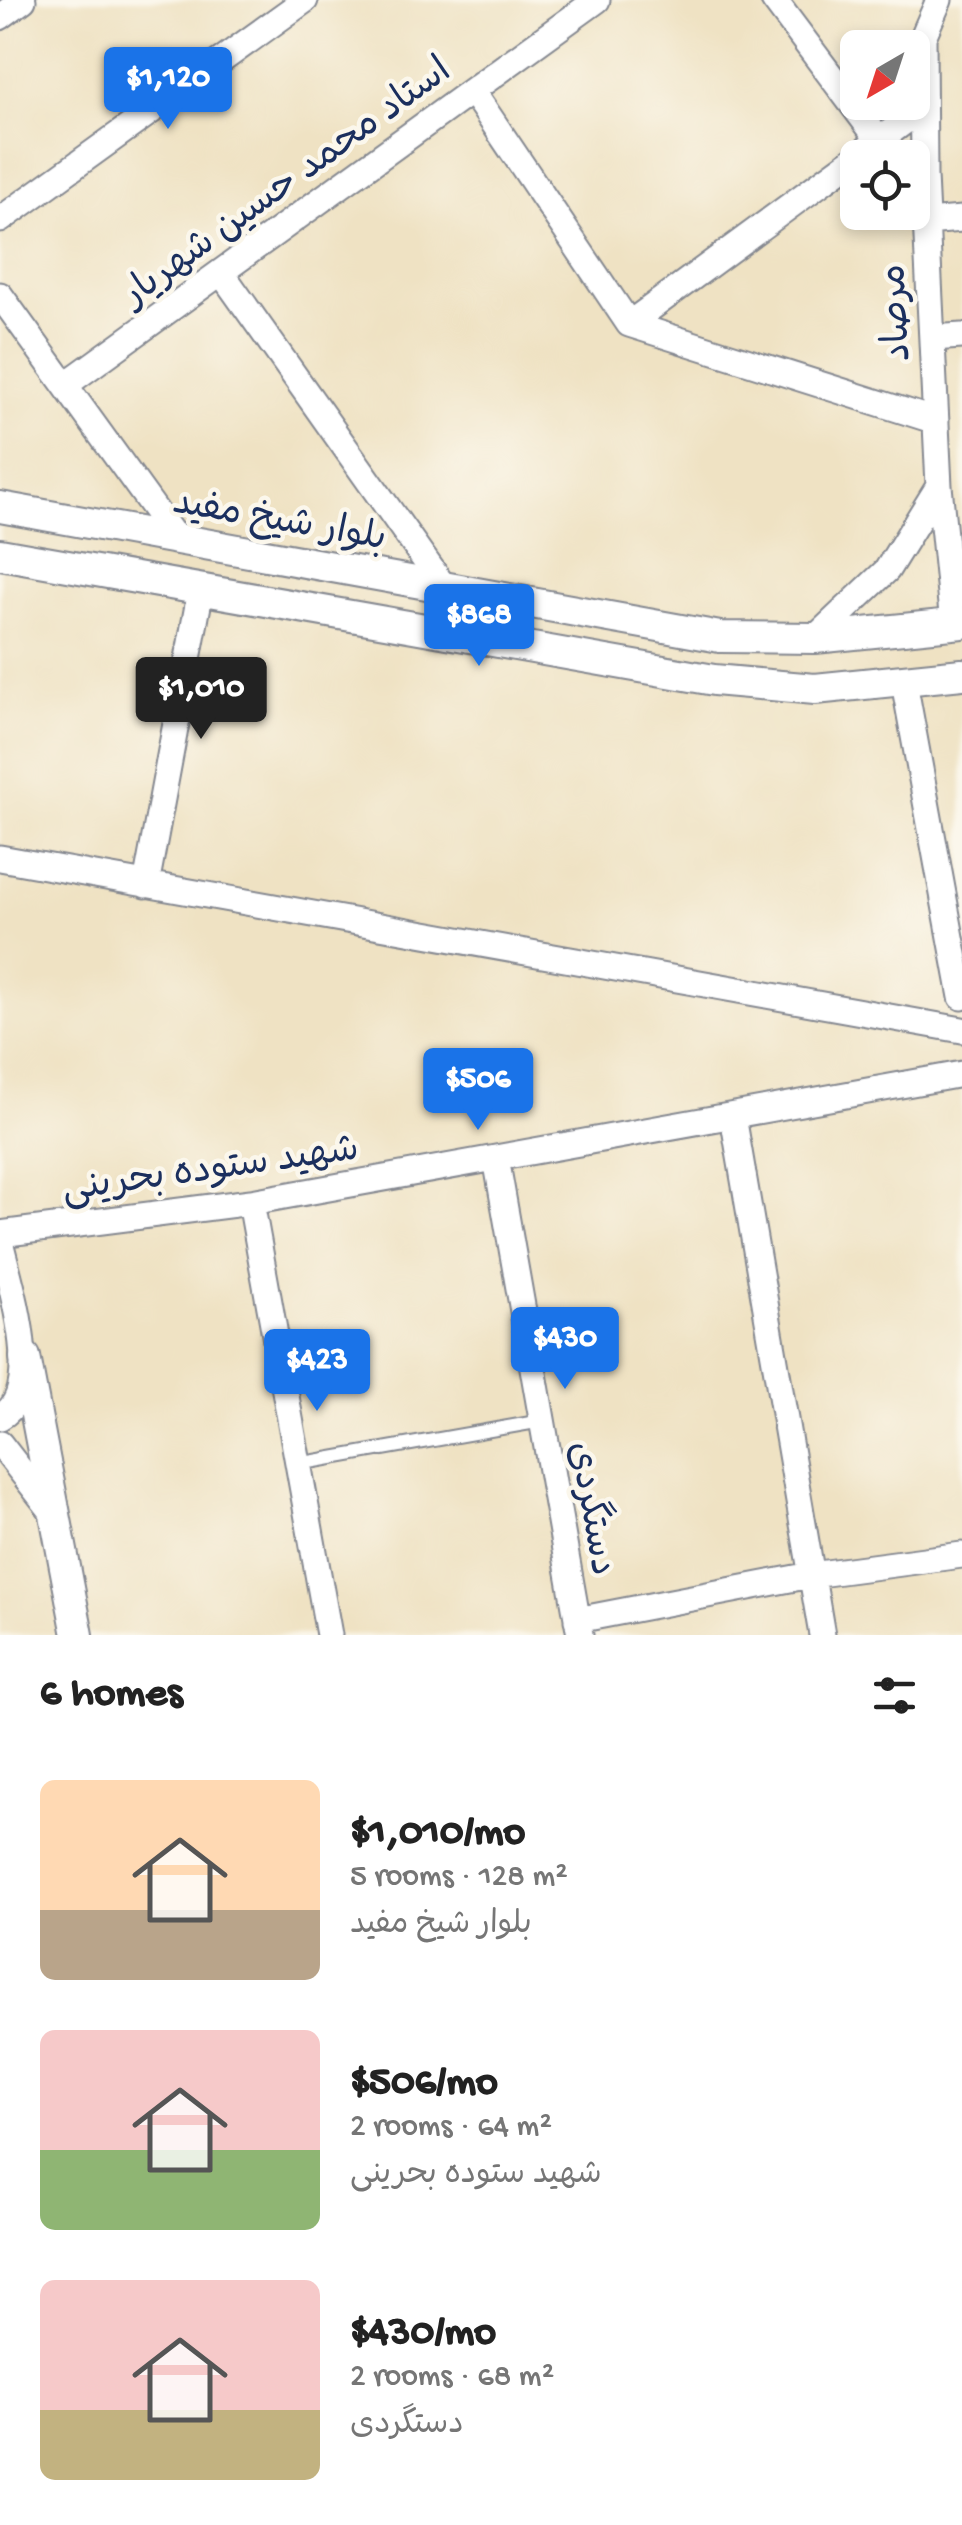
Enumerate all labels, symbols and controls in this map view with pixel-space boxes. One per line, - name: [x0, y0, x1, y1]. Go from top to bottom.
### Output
- north arrow: [840, 30, 930, 120]
- map controls: [840, 30, 930, 230]
- pin: $1,120: [87, 47, 249, 132]
- street label: استاد محمد حسین شهریار: [113, 50, 461, 321]
- text: $1,120: [126, 60, 210, 98]
- button: locate: [840, 140, 930, 230]
- street label: مرصاد: [873, 263, 924, 363]
- street label: بلوار شیخ مفید: [169, 482, 389, 563]
- pin: $868: [420, 584, 538, 669]
- text: $868: [446, 597, 512, 635]
- pin: $1,010: [120, 657, 282, 742]
- text: $1,010: [158, 670, 244, 708]
- pin: $506: [419, 1048, 537, 1133]
- text: $506: [445, 1061, 511, 1099]
- street label: شهید ستوده بحرینی: [60, 1129, 362, 1215]
- pin: $430: [506, 1307, 624, 1392]
- text: $430: [533, 1320, 597, 1358]
- pin: $423: [258, 1329, 376, 1414]
- text: $423: [286, 1342, 348, 1380]
- street label: دستگردی: [556, 1438, 628, 1579]
- icon: filters: [867, 1668, 922, 1723]
- text: 6 homes: [40, 1671, 183, 1720]
- text: $1,010/mo: [350, 1810, 525, 1859]
- icon: home: [120, 1820, 240, 1940]
- text: 5 rooms · 128 m²: [350, 1859, 568, 1897]
- text: بلوار شیخ مفید: [350, 1907, 532, 1945]
- text: $506/mo: [350, 2060, 498, 2109]
- icon: home: [120, 2070, 240, 2190]
- text: 2 rooms · 64 m²: [350, 2109, 552, 2147]
- text: شهید ستوده بحرینی: [350, 2157, 602, 2195]
- text: $430/mo: [350, 2310, 496, 2359]
- icon: home: [120, 2320, 240, 2440]
- text: 2 rooms · 68 m²: [350, 2359, 554, 2397]
- text: دستگردی: [350, 2407, 464, 2445]

